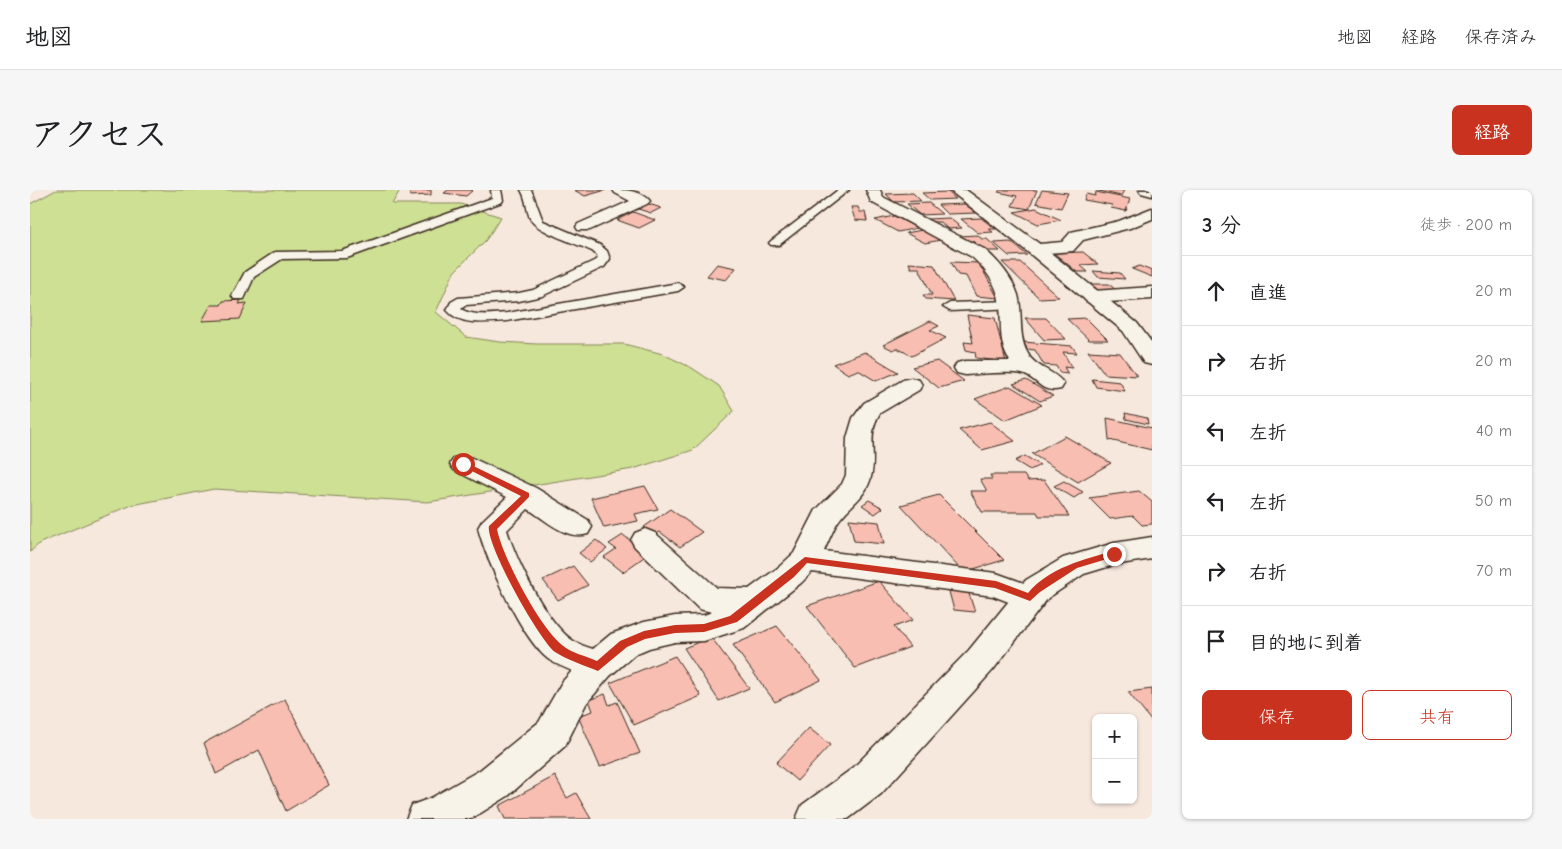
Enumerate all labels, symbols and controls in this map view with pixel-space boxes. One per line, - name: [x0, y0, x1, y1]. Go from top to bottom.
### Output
- text: 地図: [25, 23, 73, 51]
- text: 地図: [1337, 27, 1373, 48]
- text: 経路: [1401, 27, 1437, 48]
- text: 保存済み: [1465, 27, 1537, 48]
- button: 経路: [1452, 105, 1532, 155]
- text: アクセス: [30, 114, 168, 155]
- text: 3 分: [1202, 213, 1241, 237]
- text: 徒歩 · 200 m: [1420, 216, 1512, 234]
- icon: ahead: [1202, 277, 1230, 305]
- text: 直進: [1249, 282, 1287, 304]
- text: 20 m: [1475, 282, 1512, 300]
- icon: right: [1202, 347, 1230, 375]
- text: 右折: [1249, 352, 1287, 374]
- text: 20 m: [1475, 352, 1512, 370]
- icon: left: [1202, 417, 1230, 445]
- text: 左折: [1249, 422, 1287, 444]
- text: 40 m: [1476, 422, 1512, 440]
- route start: [452, 453, 475, 476]
- icon: left: [1202, 487, 1230, 515]
- text: 左折: [1249, 492, 1287, 514]
- text: 50 m: [1475, 492, 1512, 510]
- route end: [1103, 543, 1126, 566]
- icon: right: [1202, 557, 1230, 585]
- text: 右折: [1249, 562, 1287, 584]
- text: 70 m: [1476, 562, 1512, 580]
- icon: arrive: [1202, 627, 1230, 655]
- text: 目的地に到着: [1249, 632, 1363, 654]
- button: 保存: [1202, 690, 1352, 740]
- button: 共有: [1362, 690, 1512, 740]
- map controls: [1092, 714, 1137, 804]
- button: +: [1092, 714, 1137, 759]
- button: −: [1092, 759, 1137, 804]

